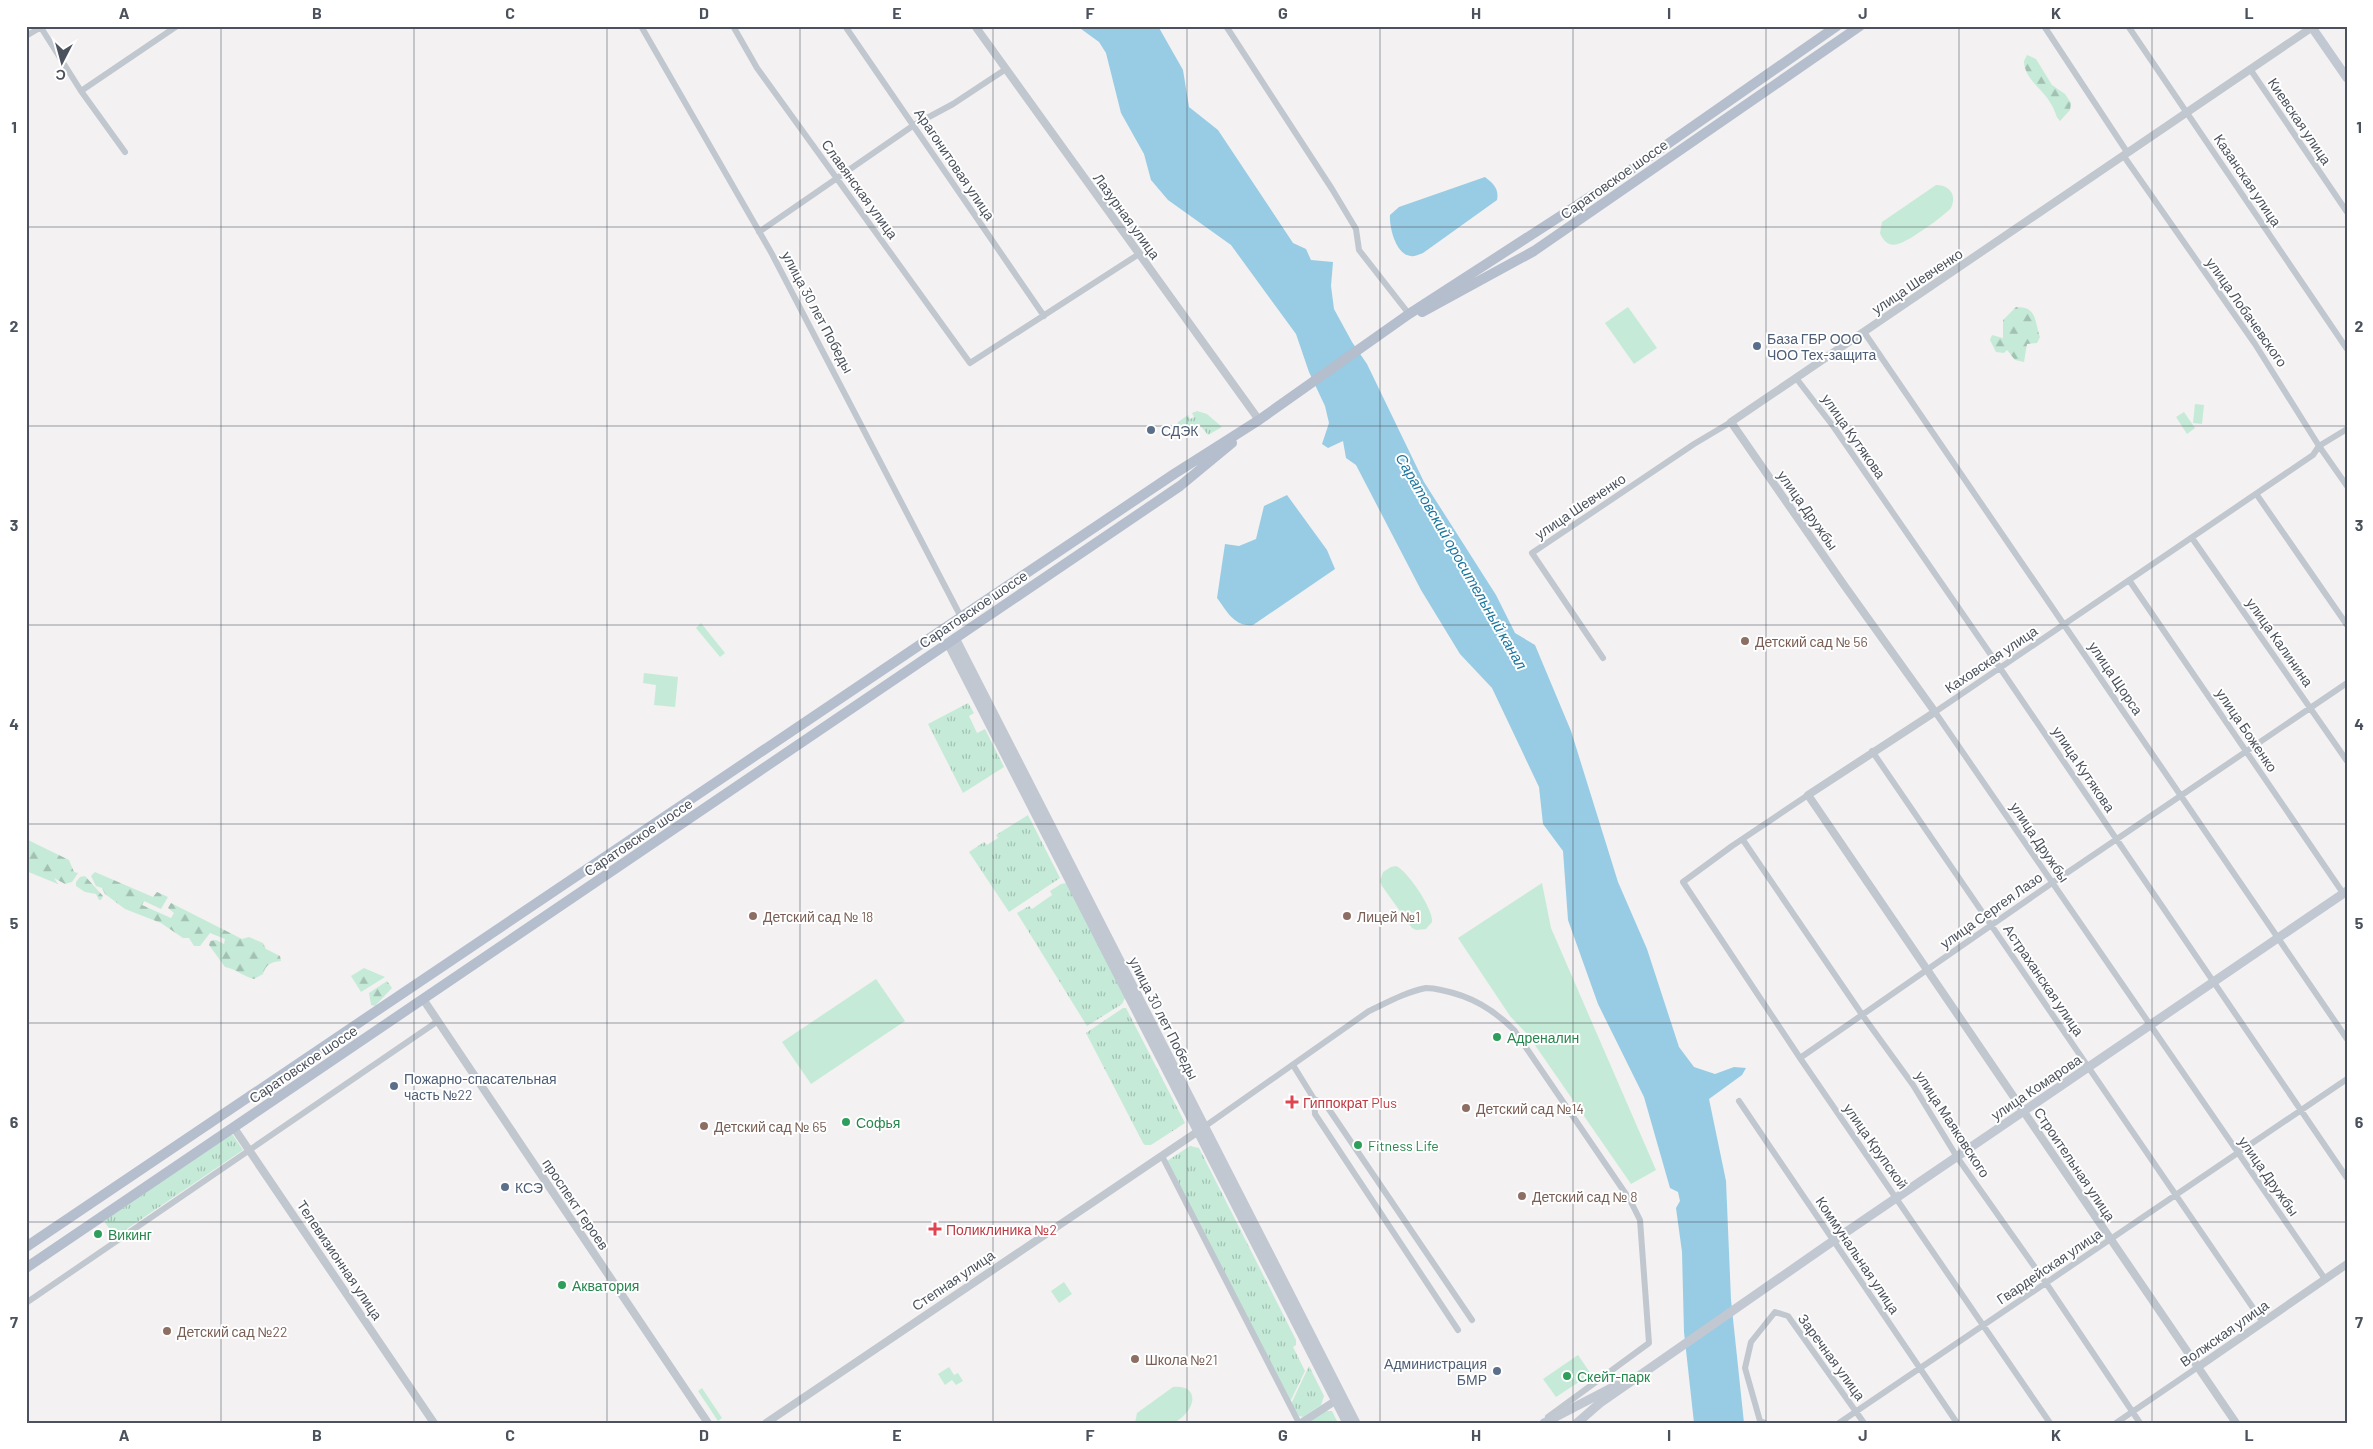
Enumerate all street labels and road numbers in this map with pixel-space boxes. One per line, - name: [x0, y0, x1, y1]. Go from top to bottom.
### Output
- street label: Киевская улица: [2265, 74, 2335, 168]
- street label: Арагонитовая улица: [911, 105, 999, 223]
- street label: Казанская улица: [2211, 131, 2285, 230]
- street label: Саратовское шоссе: [1557, 135, 1671, 222]
- street label: Славянская улица: [818, 136, 902, 242]
- street label: Лазурная улица: [1090, 170, 1164, 262]
- street label: улица Шевченко: [1868, 244, 1966, 318]
- street label: улица 30 лет Победы: [779, 248, 857, 376]
- street label: улица Лобачевского: [2203, 254, 2291, 370]
- street label: улица Кутякова: [1818, 390, 1890, 482]
- street label: улица Дружбы: [1774, 467, 1842, 553]
- street label: улица Шевченко: [1531, 469, 1629, 543]
- street label: Саратовское шоссе: [916, 566, 1031, 652]
- street label: улица Калинина: [2243, 594, 2317, 690]
- street label: Каховская улица: [1942, 622, 2041, 696]
- street label: улица Щорса: [2085, 638, 2147, 718]
- street label: улица Боженко: [2213, 685, 2281, 775]
- street label: улица Кутякова: [2049, 723, 2119, 815]
- street label: Саратовское шоссе: [581, 794, 696, 880]
- street label: улица Дружбы: [2007, 799, 2073, 885]
- street label: улица Сергея Лазо: [1937, 868, 2046, 952]
- street label: Астраханская улица: [2000, 921, 2088, 1039]
- street label: улица 30 лет Победы: [1126, 954, 1202, 1082]
- street label: Саратовское шоссе: [246, 1021, 361, 1107]
- street label: улица Комарова: [1988, 1050, 2085, 1123]
- street label: улица Маяковского: [1912, 1068, 1994, 1181]
- street label: улица Крупской: [1840, 1100, 1912, 1192]
- street label: Строительная улица: [2031, 1104, 2119, 1224]
- street label: улица Дружбы: [2235, 1133, 2303, 1219]
- street label: проспект Героев: [539, 1155, 613, 1253]
- street label: Коммунальная улица: [1812, 1193, 1904, 1317]
- street label: Телевизионная улица: [294, 1197, 386, 1323]
- street label: Гвардейская улица: [1993, 1224, 2105, 1307]
- street label: Степная улица: [908, 1246, 998, 1314]
- street label: Волжская улица: [2176, 1296, 2272, 1370]
- street label: Заречная улица: [1795, 1310, 1869, 1404]

